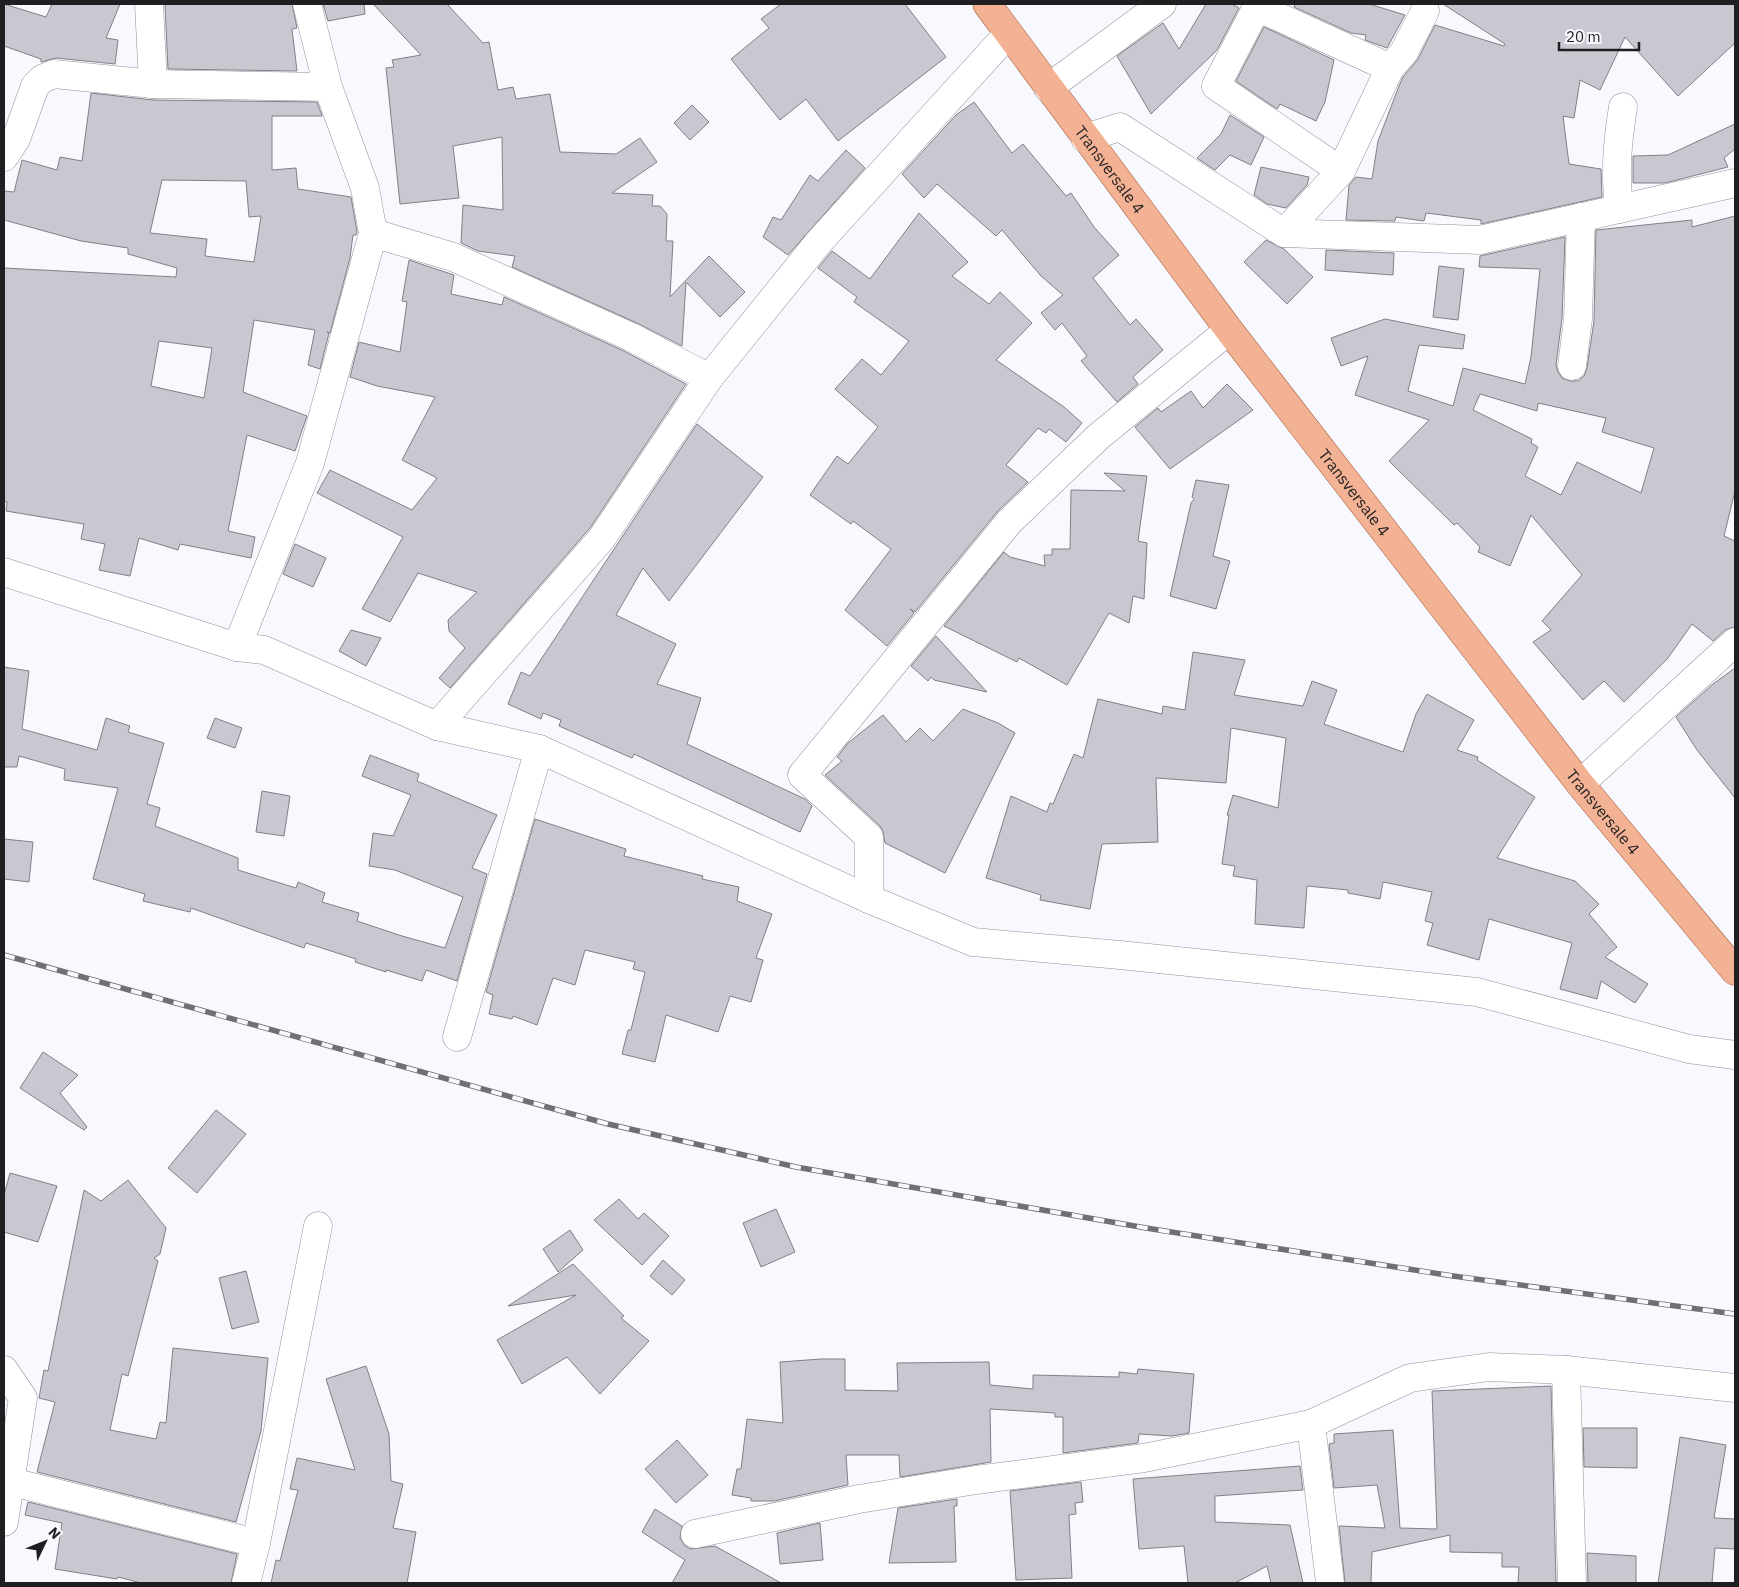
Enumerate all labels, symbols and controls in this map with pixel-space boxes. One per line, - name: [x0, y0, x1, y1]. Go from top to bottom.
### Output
- scale bar: [1559, 20, 1639, 52]
- text: 20 m: [1566, 27, 1601, 46]
- street label: Transversale 4: [1071, 121, 1149, 217]
- street label: Transversale 4: [1314, 445, 1394, 540]
- street label: Transversale 4: [1562, 765, 1644, 859]
- north arrow: [20, 1517, 70, 1567]
- text: N: [44, 1523, 65, 1543]

